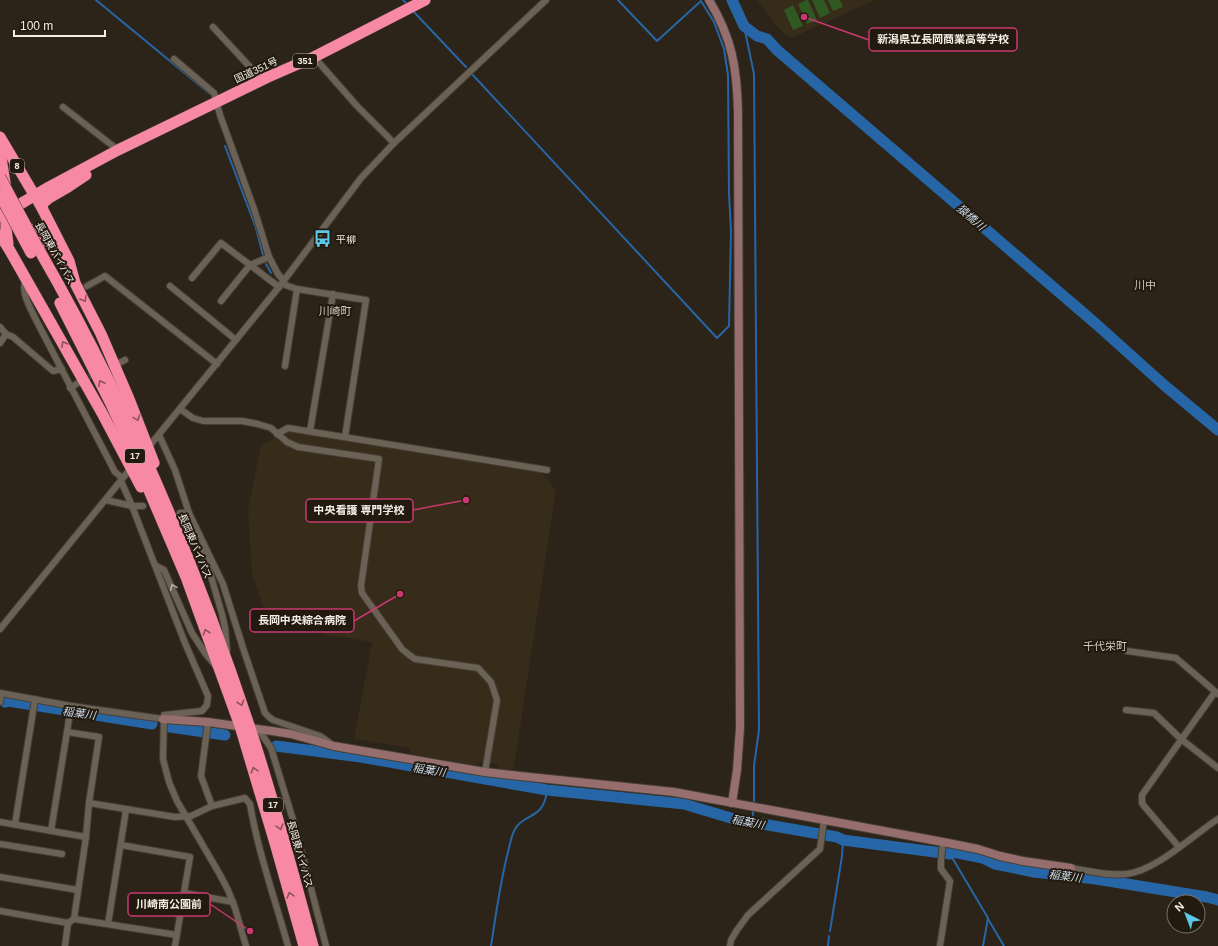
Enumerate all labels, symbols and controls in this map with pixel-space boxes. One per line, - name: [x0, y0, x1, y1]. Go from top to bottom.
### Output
- scale bar: [14, 12, 105, 38]
- text: 100 m: [20, 19, 53, 33]
- callout: 新潟県立長岡商業高等学校: [869, 28, 1017, 51]
- text: 新潟県立長岡商業高等学校: [877, 33, 1009, 45]
- road number: 351: [293, 54, 317, 68]
- street label: 国道351号: [233, 55, 279, 85]
- road number: 8: [10, 159, 24, 173]
- water label: 猿橋川: [955, 202, 988, 233]
- street label: 長岡東バイパス: [33, 220, 77, 286]
- bus stop icon: 平柳: [313, 229, 333, 249]
- place label: 平柳: [336, 234, 356, 245]
- district label: 川中: [1134, 279, 1156, 291]
- one-way arrow: [79, 295, 86, 302]
- district label: 川崎町: [319, 305, 352, 317]
- one-way arrow: [61, 341, 68, 348]
- one-way arrow: [98, 380, 105, 388]
- one-way arrow: [132, 414, 140, 421]
- road number: 17: [125, 449, 145, 463]
- callout: 中央看護 専門学校: [306, 499, 413, 522]
- text: 中央看護 専門学校: [313, 504, 405, 516]
- street label: 長岡東バイパス: [176, 512, 214, 580]
- one-way arrow: [169, 583, 177, 590]
- callout: 長岡中央綜合病院: [250, 609, 354, 632]
- text: 長岡中央綜合病院: [258, 614, 346, 626]
- one-way arrow: [202, 629, 210, 636]
- district label: 千代栄町: [1083, 640, 1127, 652]
- one-way arrow: [236, 699, 245, 706]
- water label: 稲葉川: [62, 705, 97, 721]
- water label: 稲葉川: [412, 761, 447, 779]
- one-way arrow: [250, 767, 259, 774]
- road number: 17: [263, 798, 283, 812]
- water label: 稲葉川: [731, 813, 766, 832]
- street label: 長岡東バイパス: [285, 819, 315, 889]
- one-way arrow: [275, 823, 284, 830]
- water label: 稲葉川: [1048, 868, 1083, 884]
- one-way arrow: [286, 892, 295, 899]
- callout: 川崎南公園前: [128, 893, 210, 916]
- north arrow: [1166, 894, 1206, 934]
- text: 川崎南公園前: [136, 898, 202, 910]
- text: N: [1172, 899, 1186, 914]

